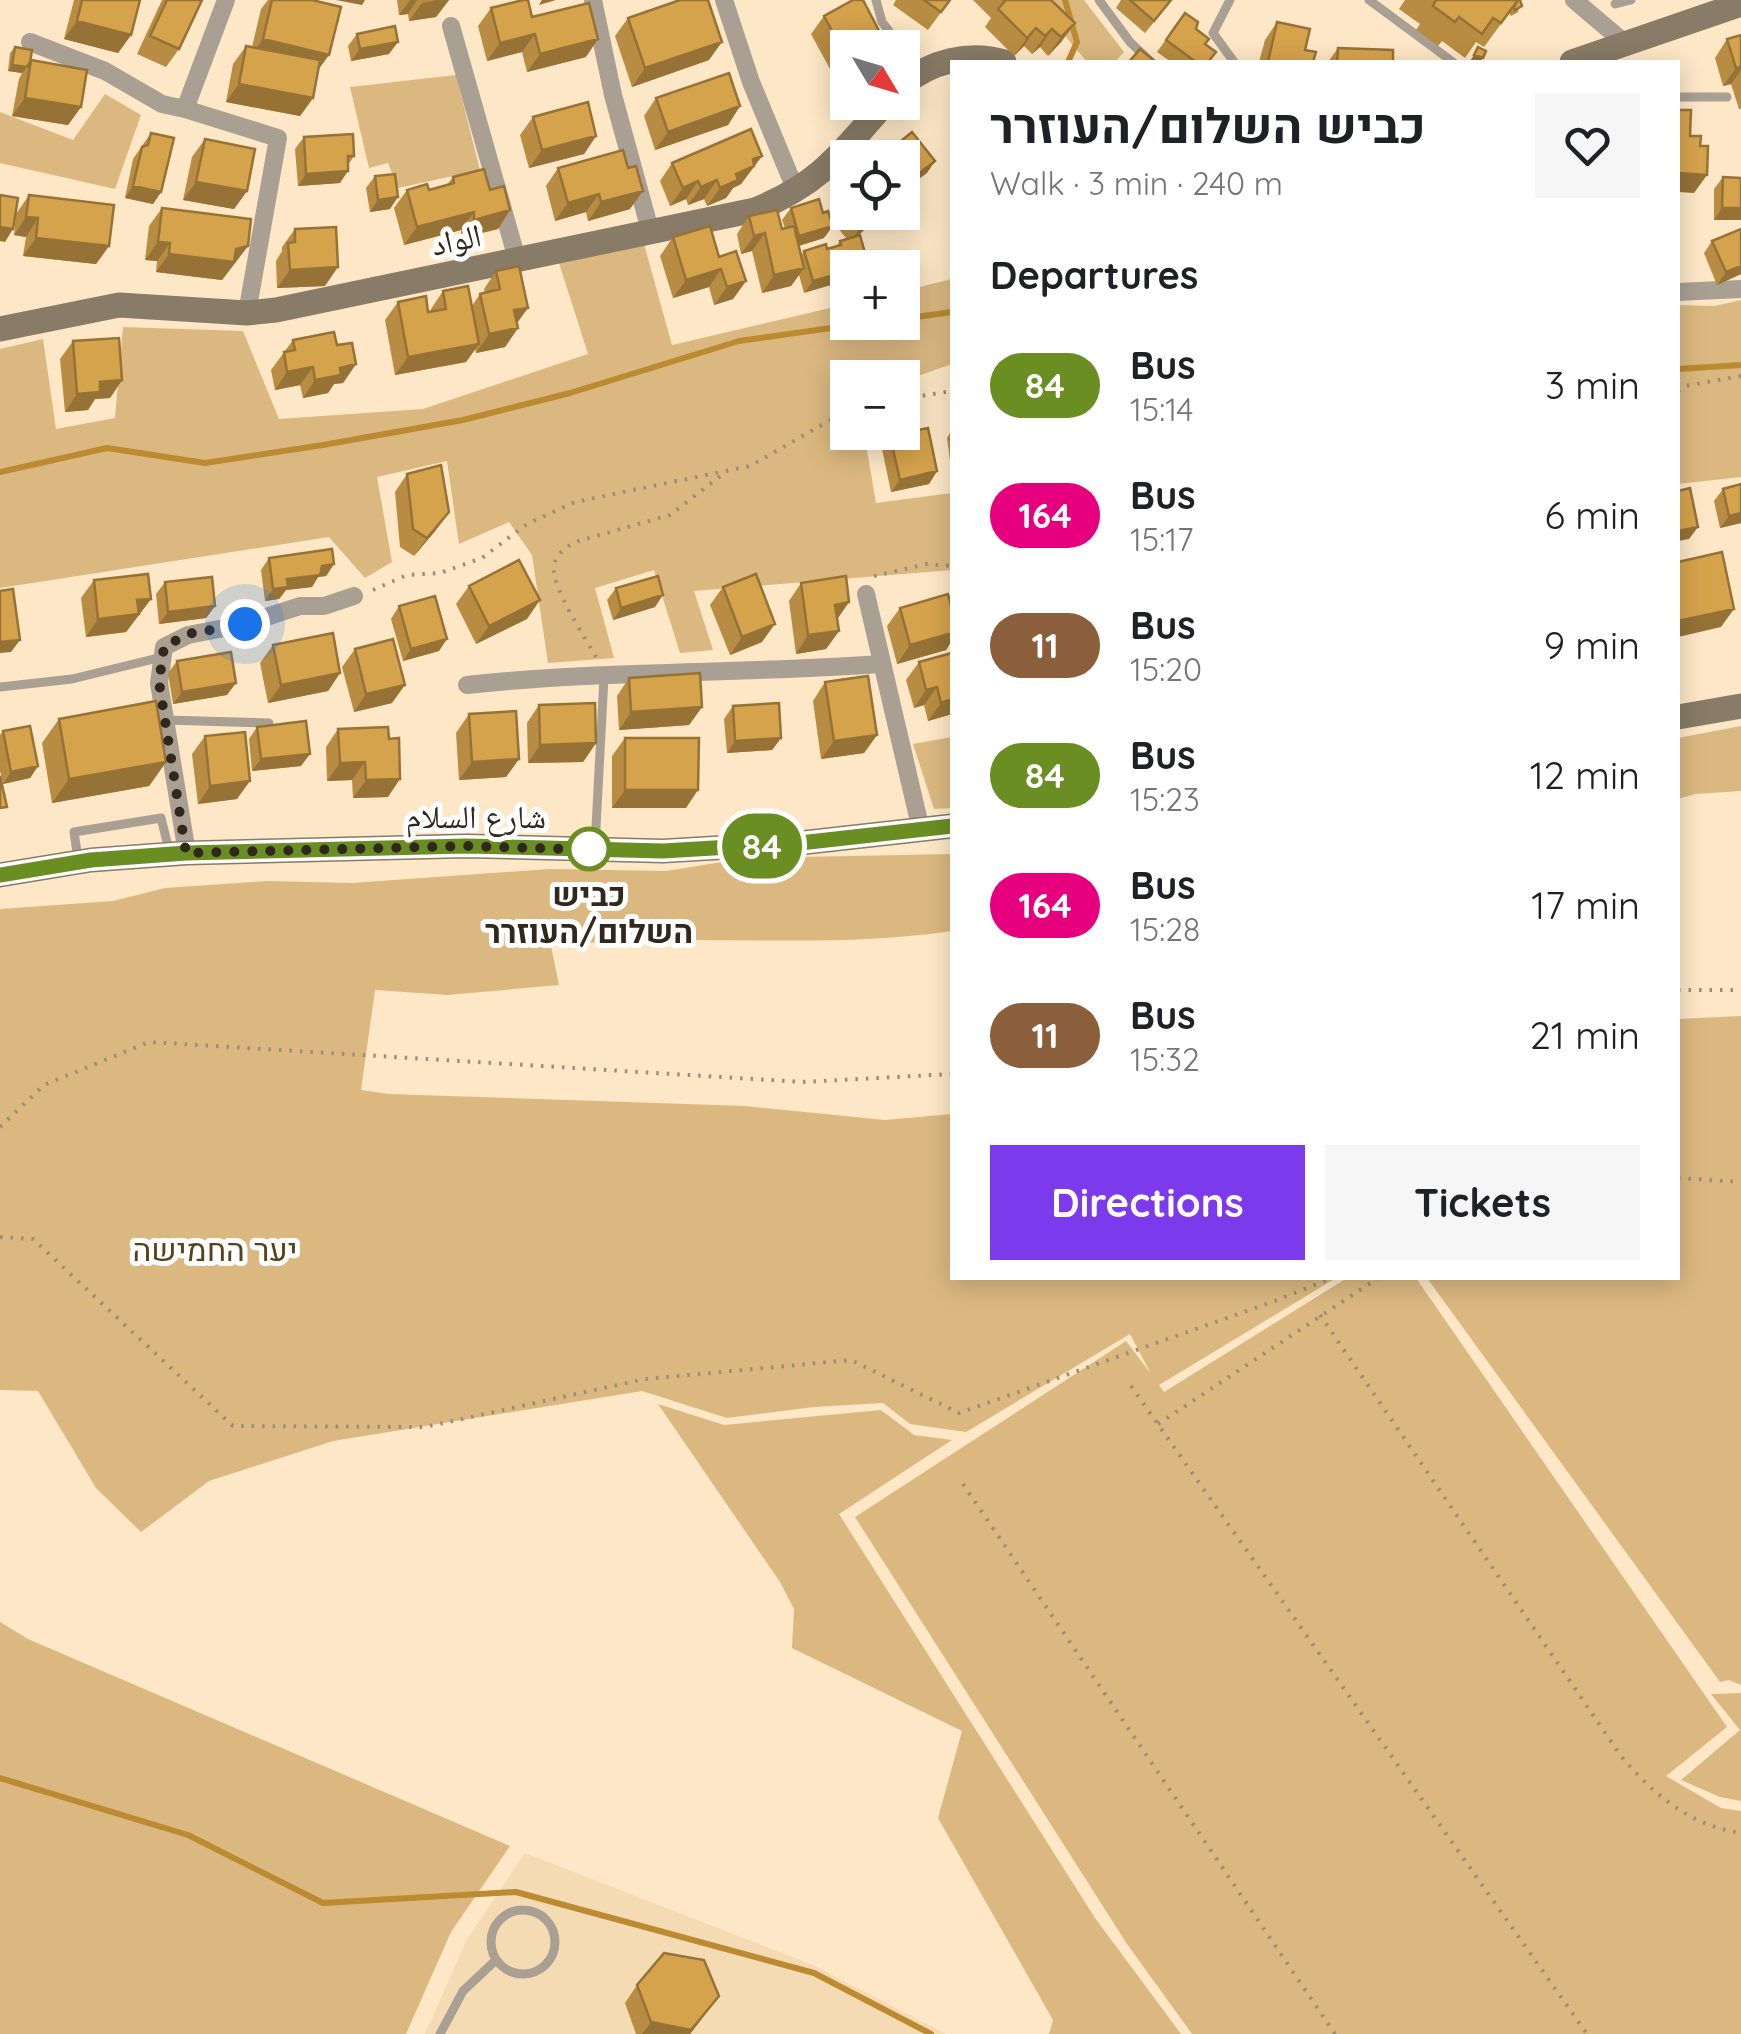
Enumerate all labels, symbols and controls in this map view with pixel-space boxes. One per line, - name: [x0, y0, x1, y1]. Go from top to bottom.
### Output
- north arrow: [830, 30, 920, 120]
- map controls: [830, 30, 920, 450]
- button: heart: [1535, 93, 1640, 198]
- text: כביש השלום/העוזרר: [990, 95, 1426, 155]
- button: locate: [830, 140, 920, 230]
- text: Walk · 3 min · 240 m: [990, 163, 1283, 203]
- street label: الواد: [427, 214, 485, 264]
- button: +: [830, 250, 920, 340]
- text: Departures: [990, 251, 1198, 299]
- text: Bus: [1130, 341, 1196, 389]
- button: −: [830, 360, 920, 450]
- text: 3 min: [1545, 361, 1640, 409]
- text: 84: [1025, 363, 1065, 407]
- text: 15:14: [1130, 389, 1194, 429]
- text: Bus: [1130, 471, 1196, 519]
- text: 6 min: [1544, 491, 1640, 539]
- text: 164: [1018, 493, 1072, 537]
- text: 15:17: [1130, 519, 1194, 559]
- your location: [220, 599, 270, 649]
- text: Bus: [1130, 601, 1196, 649]
- text: 9 min: [1544, 621, 1640, 669]
- text: 11: [1031, 623, 1059, 667]
- text: 15:20: [1130, 649, 1202, 689]
- text: Bus: [1130, 731, 1196, 779]
- text: 12 min: [1530, 751, 1640, 799]
- text: 84: [1025, 753, 1065, 797]
- text: 15:23: [1130, 779, 1200, 819]
- street label: شارع السلام: [406, 796, 546, 838]
- line badge: 84: [717, 814, 807, 878]
- text: 84: [742, 824, 782, 868]
- marker: כביש השלום/העוזרר: [568, 828, 610, 870]
- text: Bus: [1130, 861, 1196, 909]
- place label: כביש השלום/העוזרר: [485, 874, 693, 951]
- text: 17 min: [1531, 881, 1640, 929]
- text: 164: [1018, 883, 1072, 927]
- text: 15:28: [1130, 909, 1200, 949]
- text: Bus: [1130, 991, 1196, 1039]
- text: 21 min: [1530, 1011, 1640, 1059]
- text: 11: [1031, 1013, 1059, 1057]
- text: 15:32: [1130, 1039, 1200, 1079]
- button: Directions: [990, 1145, 1305, 1260]
- button: Tickets: [1325, 1145, 1640, 1260]
- park label: יער החמישה: [132, 1229, 298, 1269]

